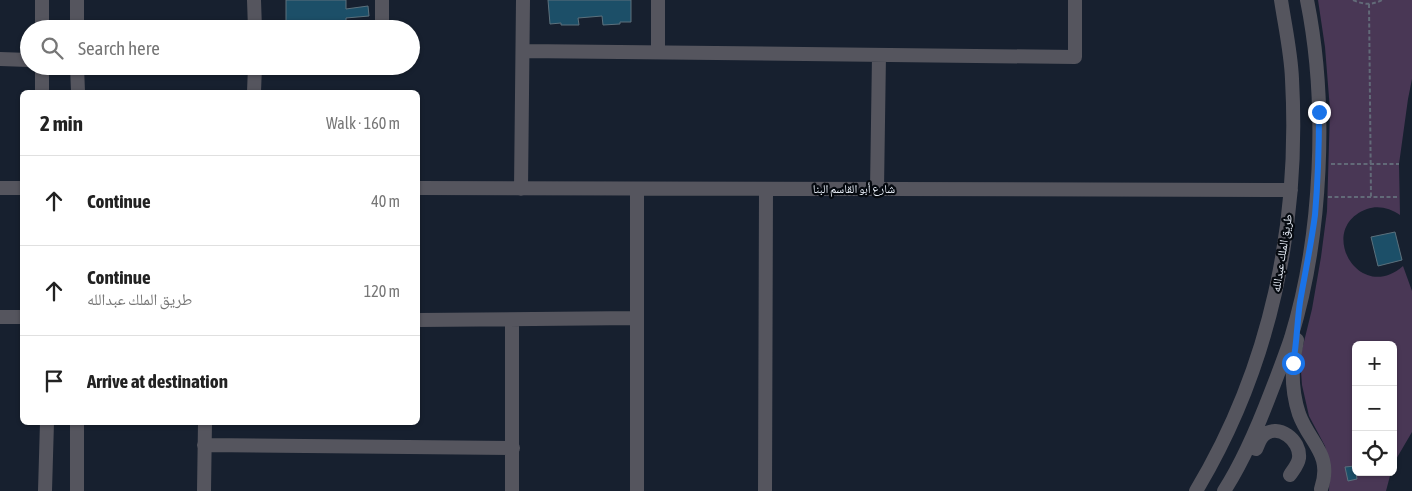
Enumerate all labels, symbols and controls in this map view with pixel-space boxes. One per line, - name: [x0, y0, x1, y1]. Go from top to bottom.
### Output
- search box: [20, 20, 420, 75]
- icon: search: [38, 34, 66, 62]
- text: Search here: [78, 37, 160, 59]
- route end: [1308, 101, 1331, 124]
- text: 2 min: [40, 111, 83, 135]
- text: Walk · 160 m: [326, 114, 400, 132]
- street label: شارع أبو القاسم البنا: [813, 182, 895, 197]
- icon: ahead: [40, 187, 68, 215]
- text: Continue: [87, 190, 151, 212]
- text: 40 m: [371, 192, 400, 210]
- street label: طريق الملك عبدالله: [1269, 213, 1295, 293]
- text: Continue: [87, 266, 151, 288]
- icon: ahead: [40, 277, 68, 305]
- text: 120 m: [364, 282, 400, 300]
- text: طريق الملك عبدالله: [87, 290, 192, 308]
- map controls: [1352, 341, 1397, 476]
- button: +: [1352, 341, 1397, 386]
- route start: [1282, 352, 1305, 375]
- icon: arrive: [40, 367, 68, 395]
- text: Arrive at destination: [87, 370, 228, 392]
- button: −: [1352, 386, 1397, 431]
- button: locate: [1352, 431, 1397, 476]

